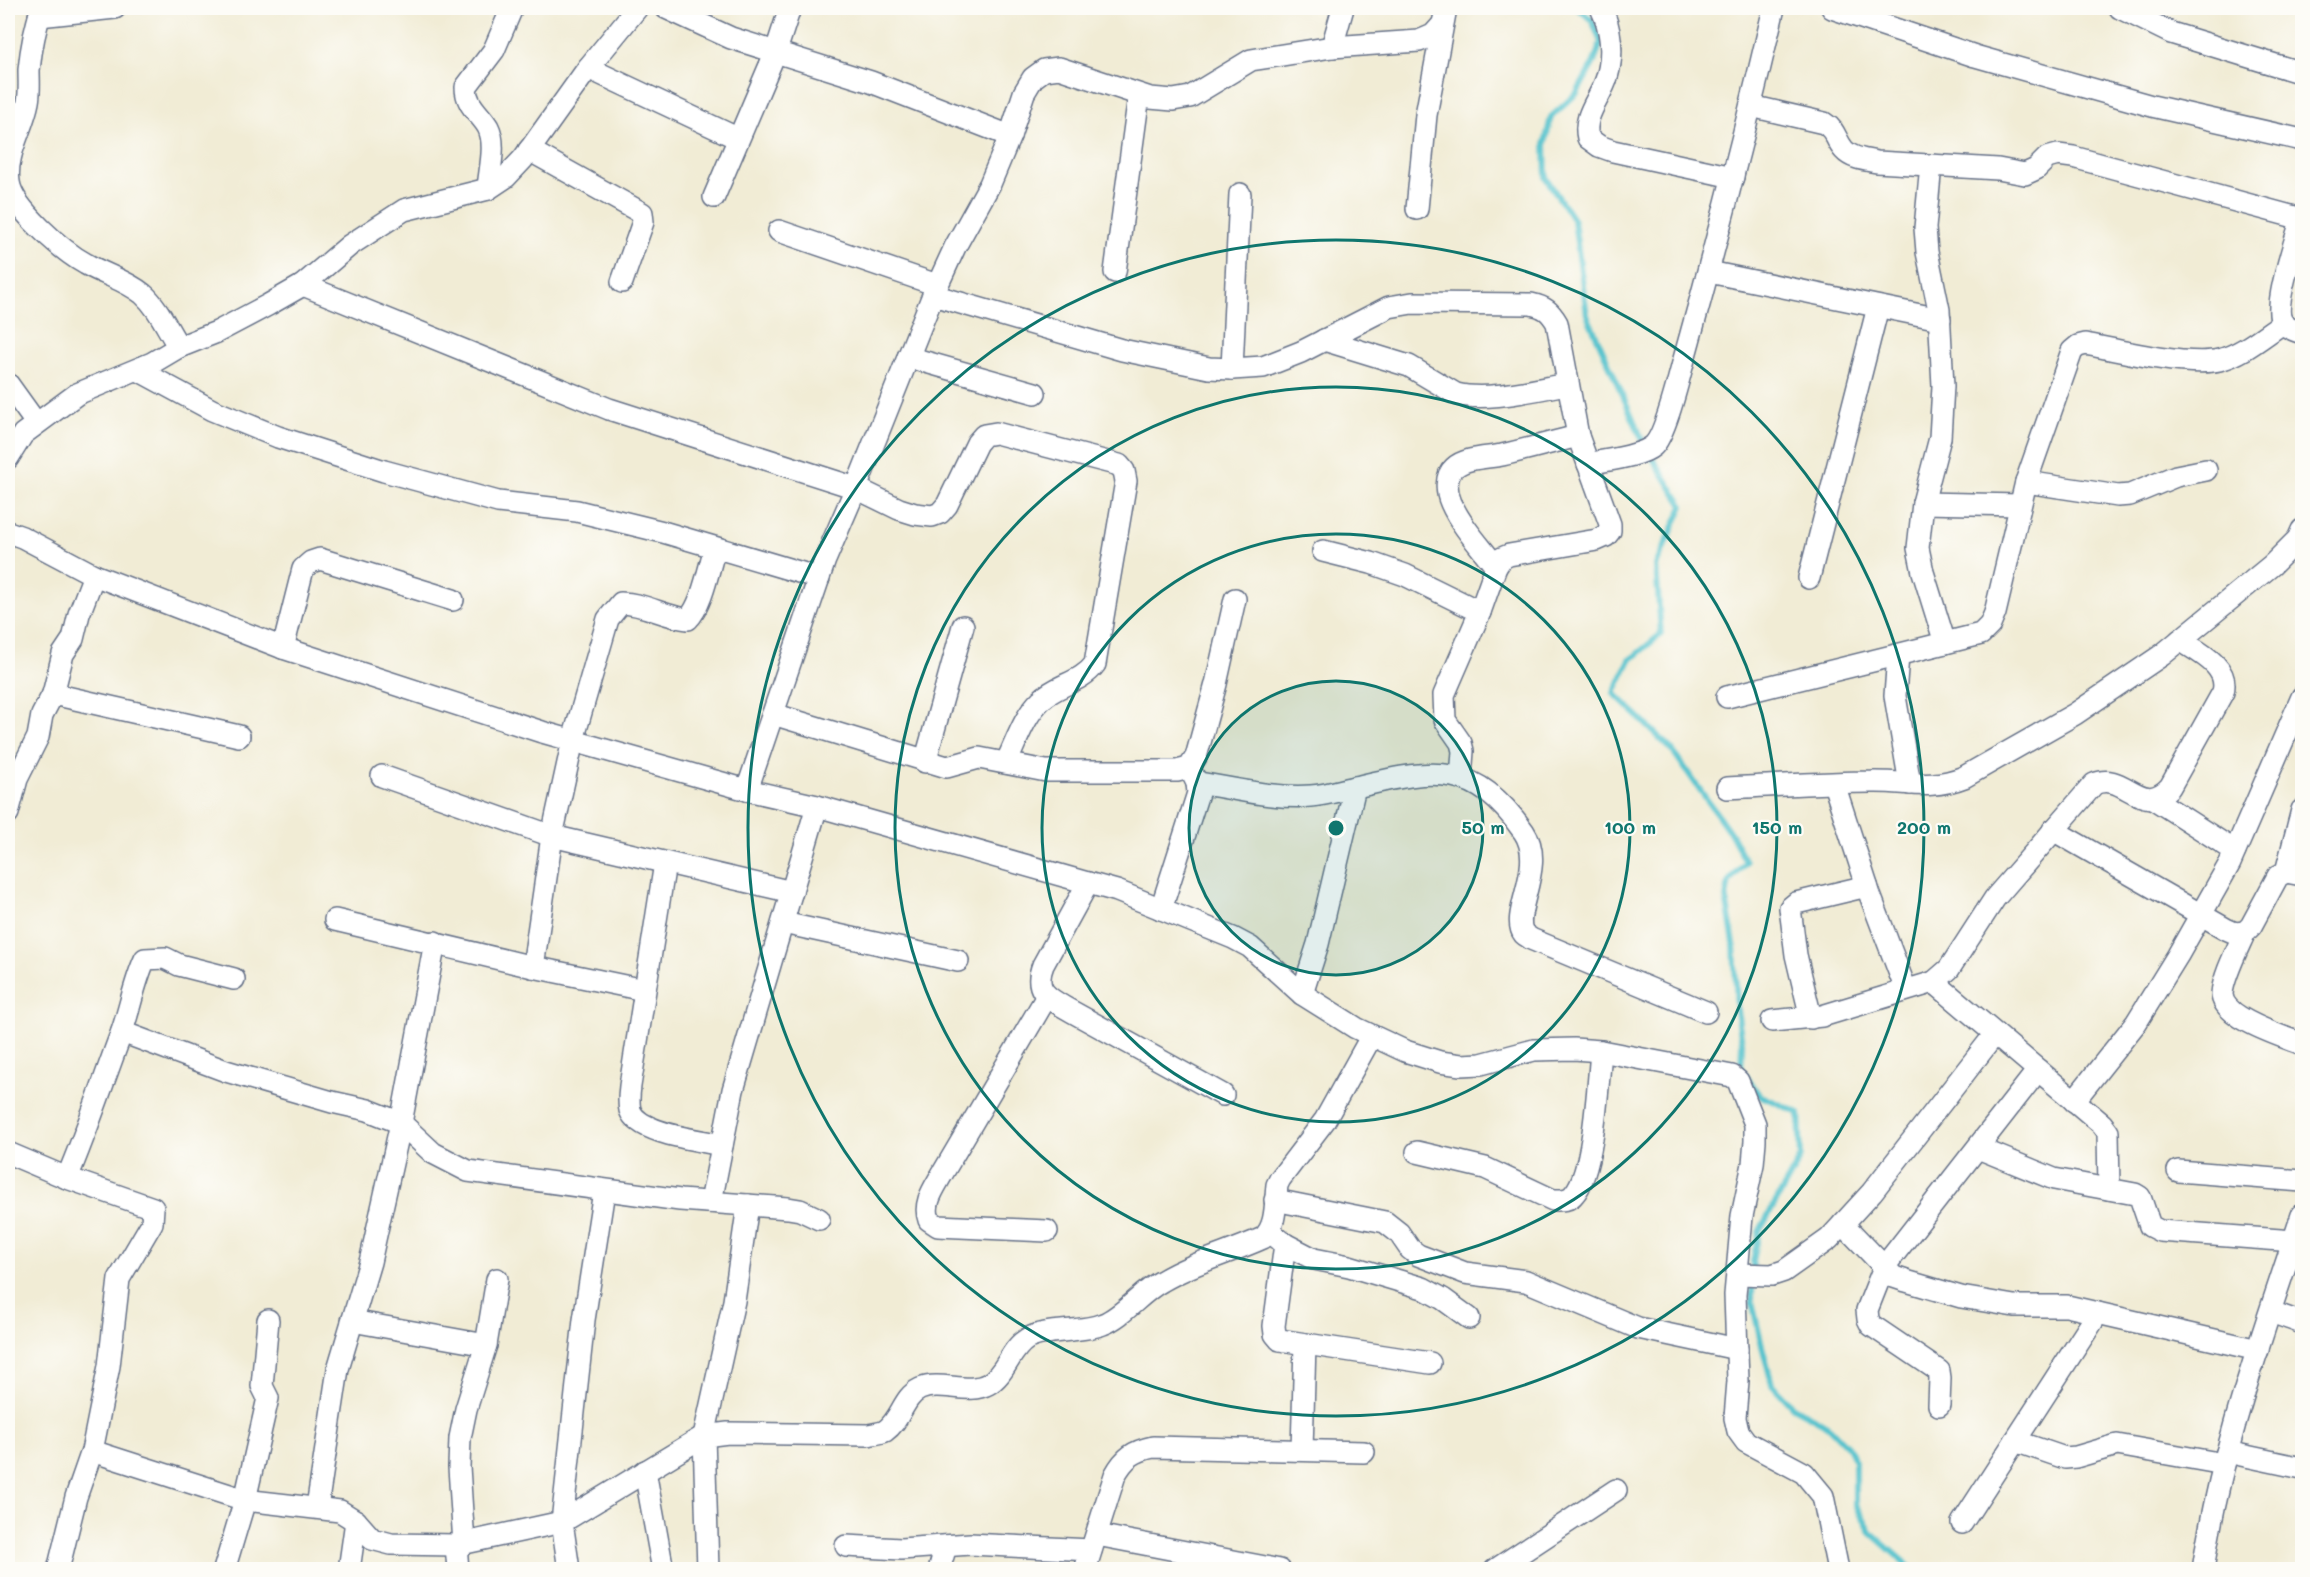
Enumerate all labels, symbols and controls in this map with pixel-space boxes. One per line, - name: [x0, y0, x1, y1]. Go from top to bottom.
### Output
- text: 50 m: [1462, 815, 1504, 839]
- text: 100 m: [1604, 815, 1656, 839]
- text: 150 m: [1752, 815, 1802, 839]
- text: 200 m: [1897, 815, 1951, 839]
- centre of rings: [1326, 818, 1346, 838]

